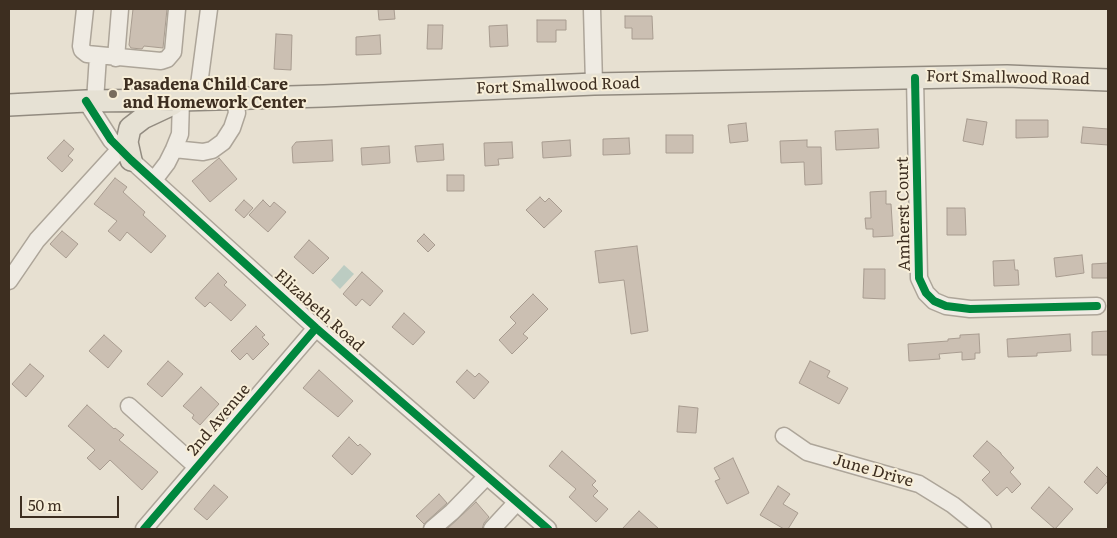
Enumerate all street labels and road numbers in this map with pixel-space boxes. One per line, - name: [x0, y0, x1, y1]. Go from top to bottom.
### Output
- street label: Fort Smallwood Road: [926, 67, 1090, 89]
- street label: Fort Smallwood Road: [476, 74, 640, 98]
- street label: Amherst Court: [893, 157, 915, 271]
- street label: Elizabeth Road: [270, 266, 368, 356]
- street label: 2nd Avenue: [183, 380, 255, 460]
- street label: June Drive: [831, 450, 915, 492]

